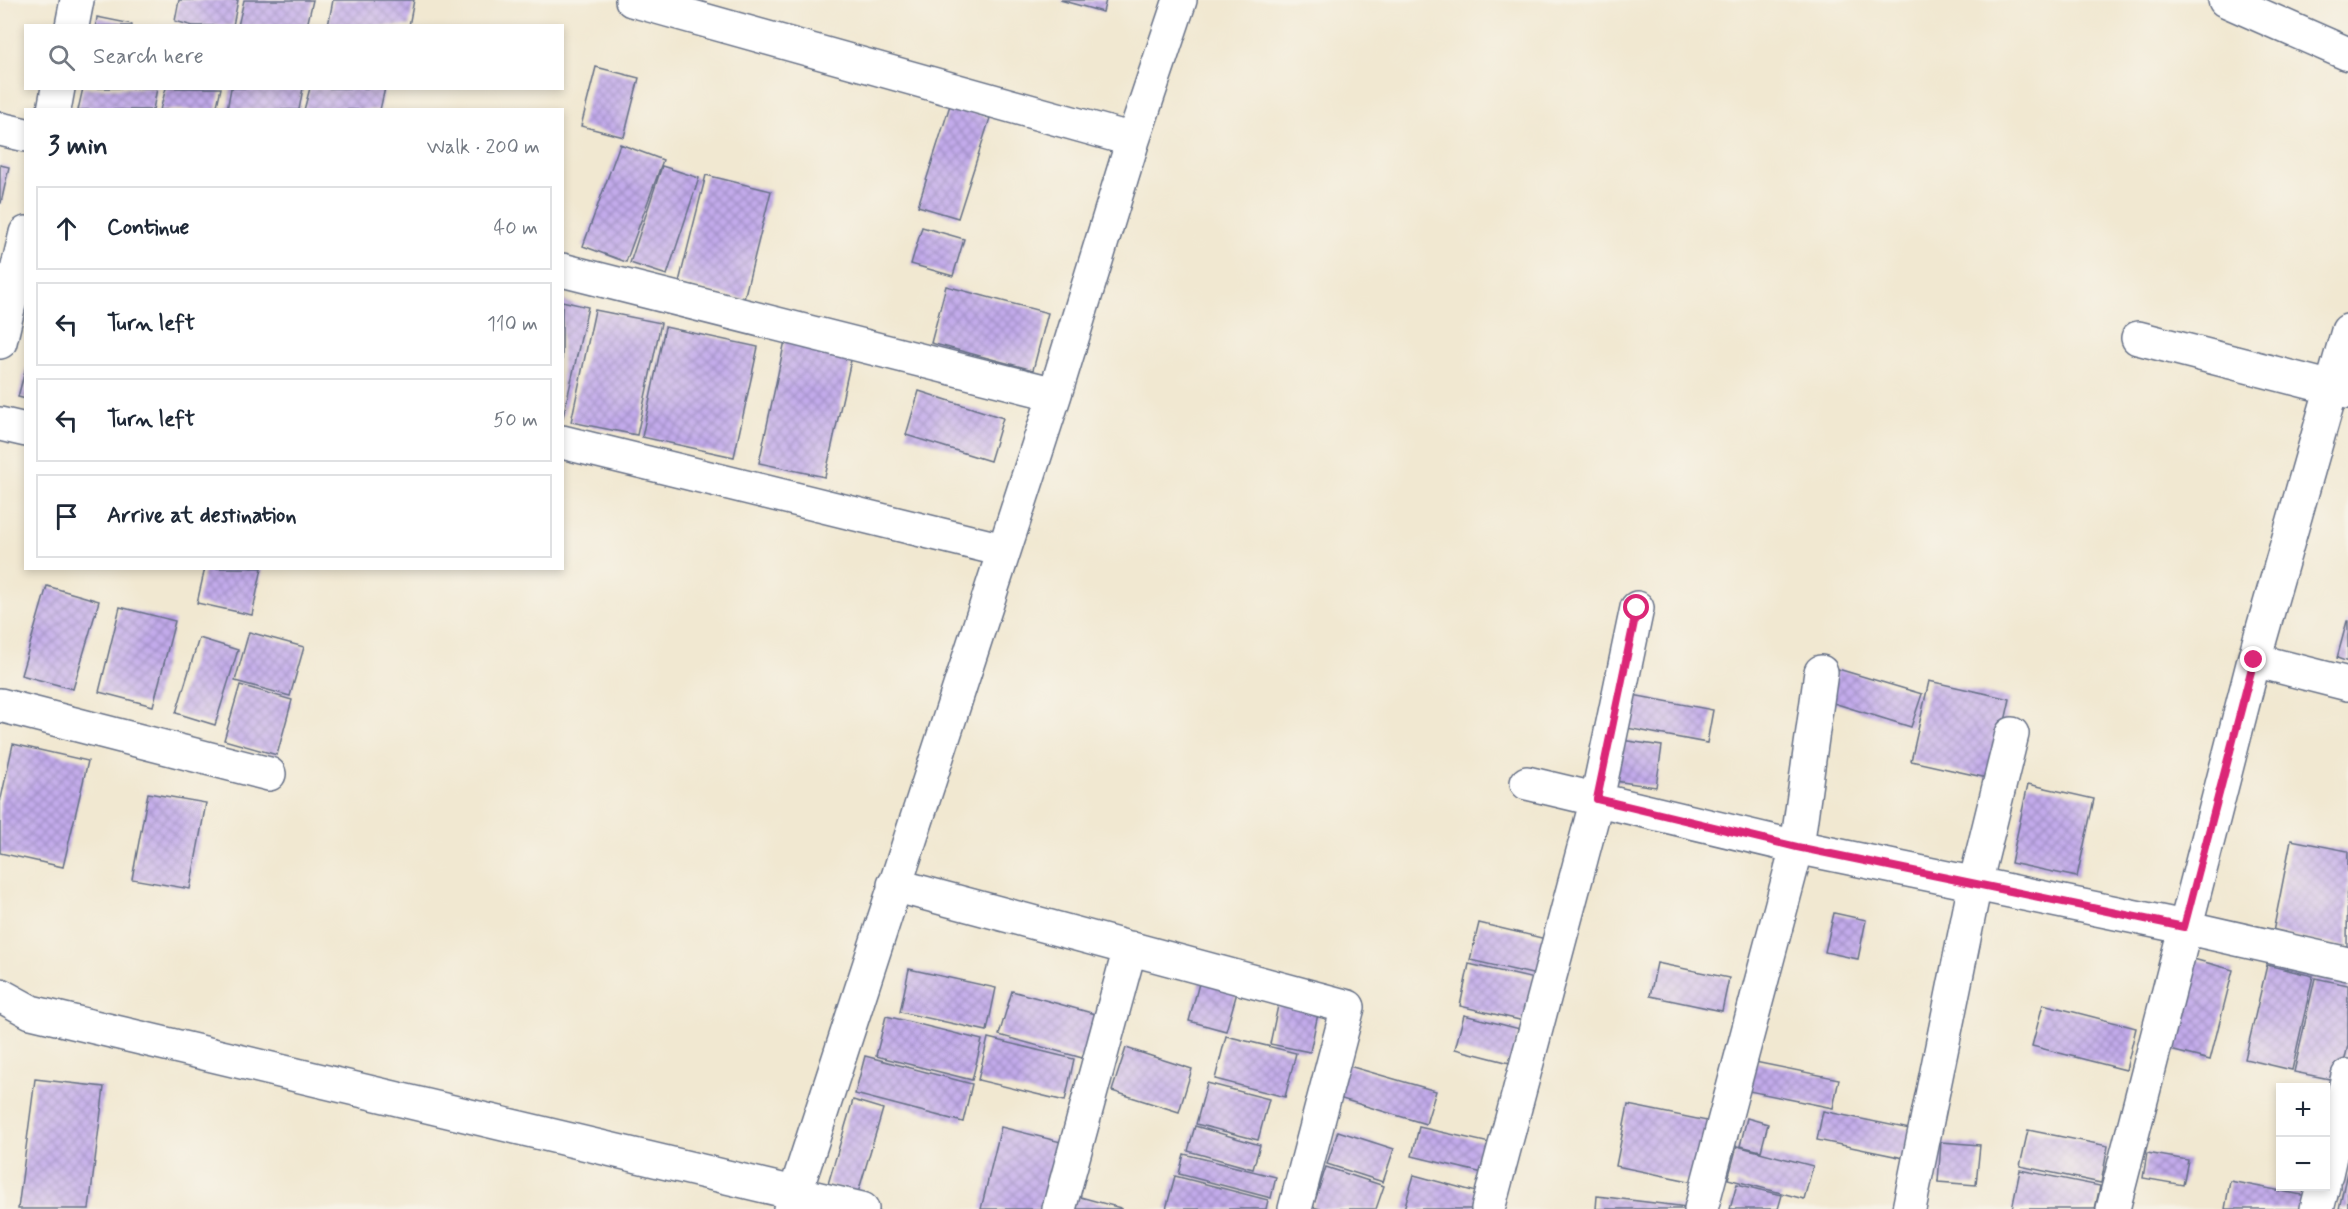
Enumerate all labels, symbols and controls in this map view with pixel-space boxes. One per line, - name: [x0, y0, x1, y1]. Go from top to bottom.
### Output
- search box: [24, 24, 564, 90]
- icon: search: [45, 41, 78, 74]
- text: Search here: [93, 43, 204, 71]
- text: 3 min: [48, 130, 108, 164]
- text: Walk · 200 m: [427, 134, 540, 161]
- icon: ahead: [50, 212, 83, 245]
- text: Continue: [107, 214, 189, 242]
- text: 40 m: [494, 215, 538, 242]
- icon: left: [50, 308, 83, 341]
- text: Turn left: [107, 310, 195, 338]
- text: 110 m: [487, 311, 538, 338]
- icon: left: [50, 404, 83, 437]
- text: Turn left: [107, 406, 195, 434]
- text: 50 m: [493, 407, 538, 434]
- icon: arrive: [50, 500, 83, 533]
- text: Arrive at destination: [107, 502, 297, 530]
- route start: [1623, 594, 1649, 620]
- route end: [2240, 646, 2266, 672]
- map controls: [2276, 1083, 2330, 1191]
- button: +: [2276, 1083, 2330, 1137]
- button: −: [2276, 1137, 2330, 1191]

